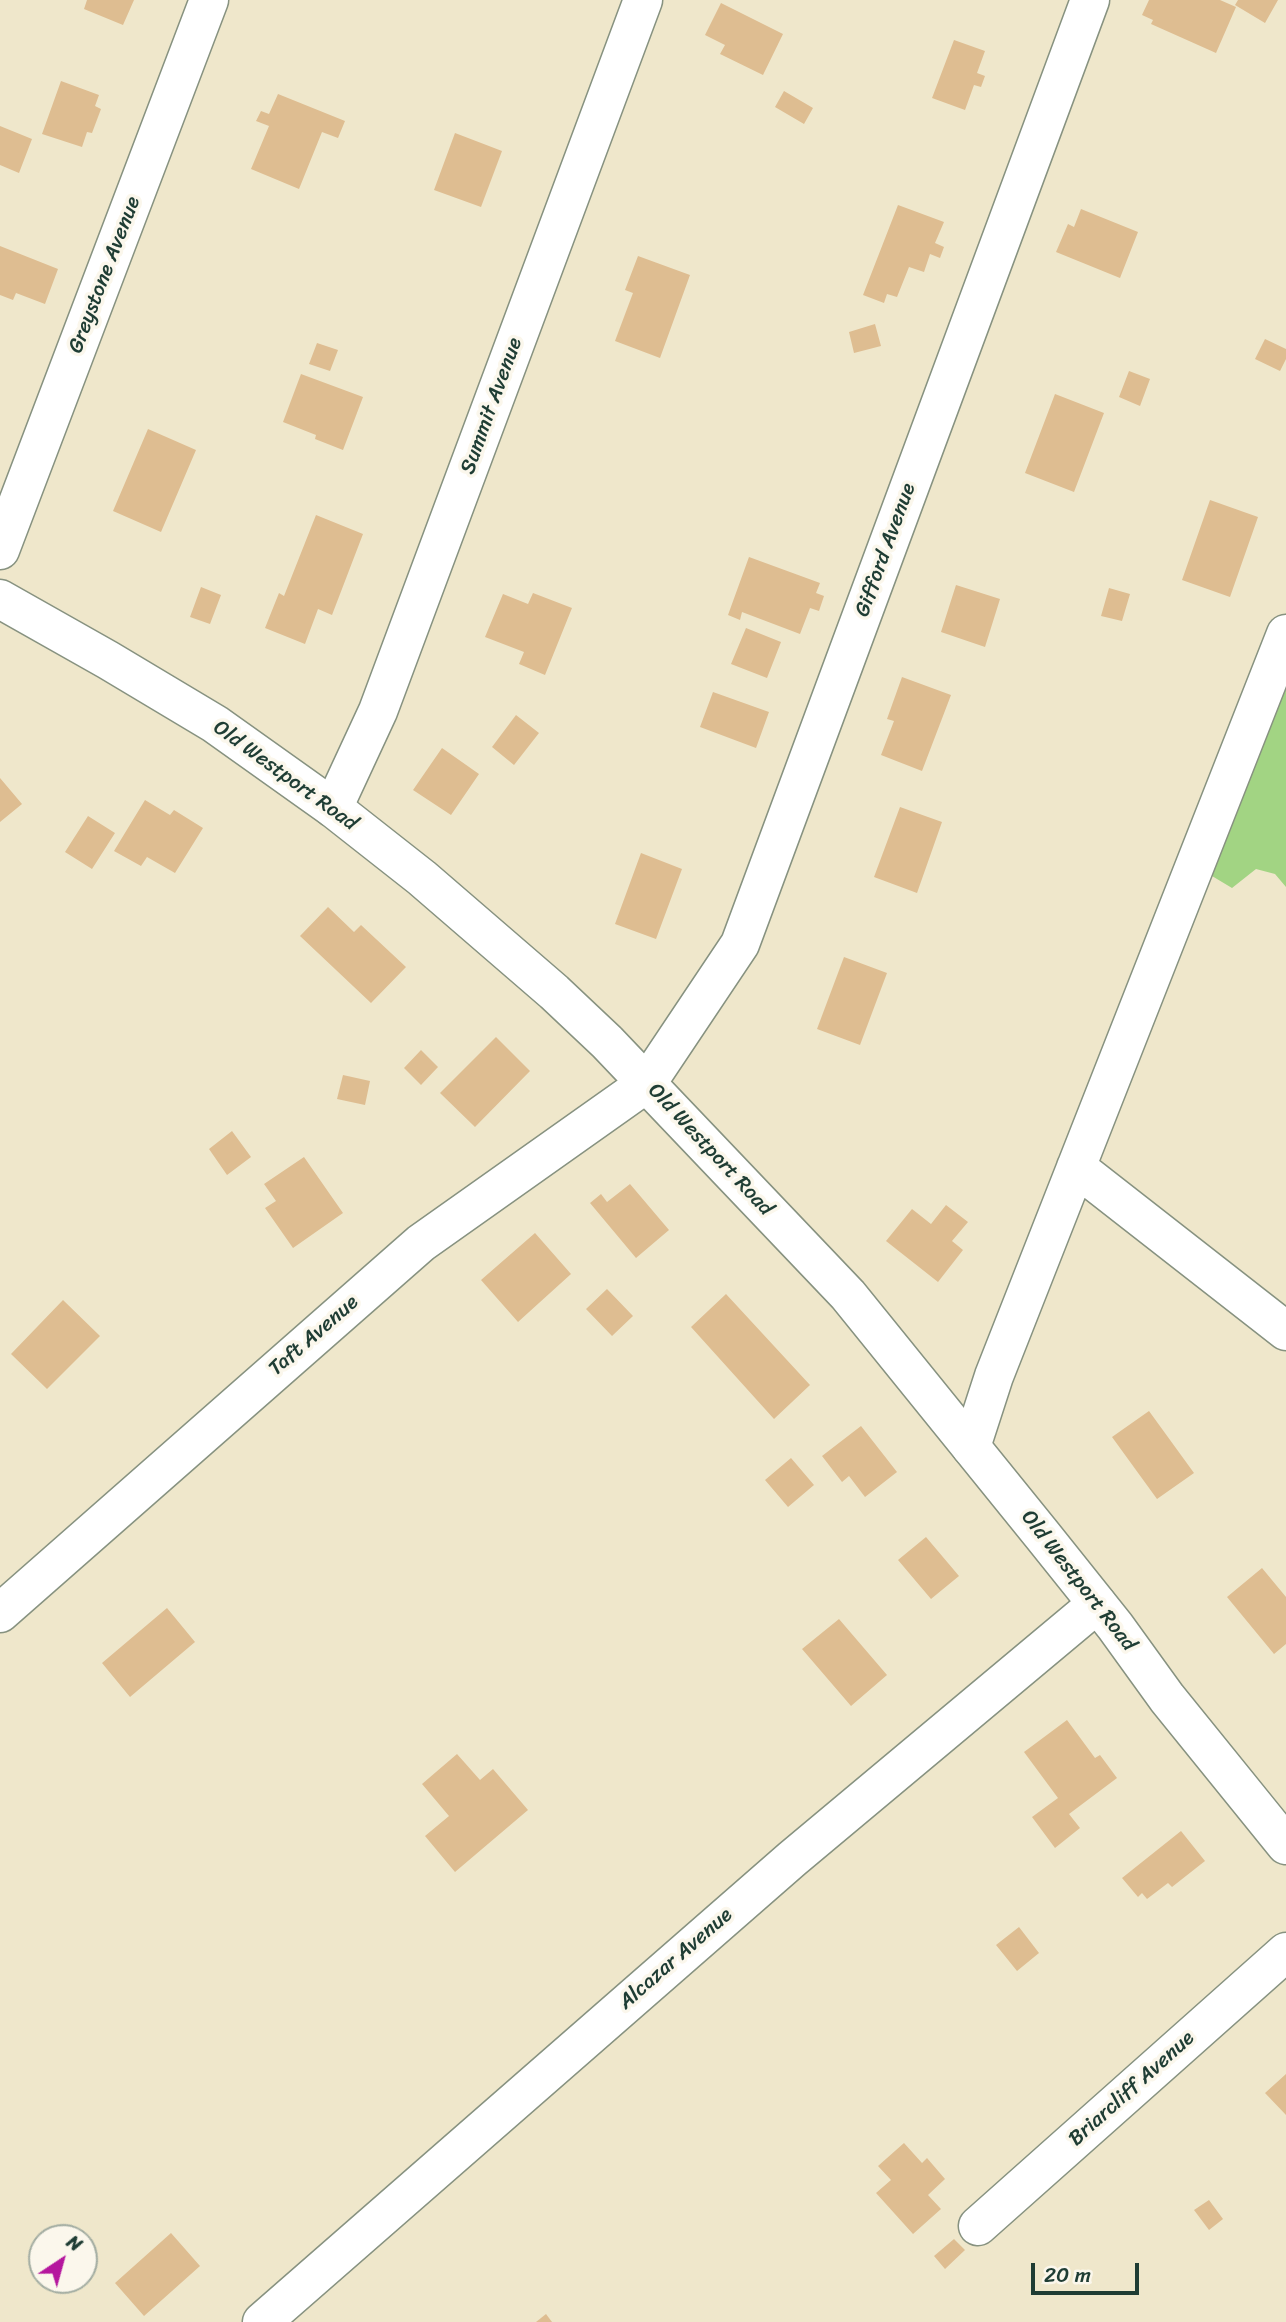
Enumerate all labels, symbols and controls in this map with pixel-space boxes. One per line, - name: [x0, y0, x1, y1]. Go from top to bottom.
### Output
- street label: Greystone Avenue: [64, 193, 146, 357]
- street label: Summit Avenue: [456, 334, 528, 478]
- street label: Gifford Avenue: [850, 480, 922, 620]
- street label: Old Westport Road: [208, 715, 362, 837]
- street label: Old Westport Road: [642, 1079, 778, 1221]
- street label: Taft Avenue: [264, 1290, 364, 1382]
- street label: Old Westport Road: [1015, 1505, 1141, 1657]
- street label: Alcazar Avenue: [614, 1903, 738, 2015]
- street label: Briarcliff Avenue: [1064, 2026, 1200, 2152]
- north arrow: [28, 2224, 98, 2294]
- text: N: [59, 2226, 89, 2260]
- scale bar: [1034, 2248, 1142, 2292]
- text: 20 m: [1044, 2256, 1091, 2294]

